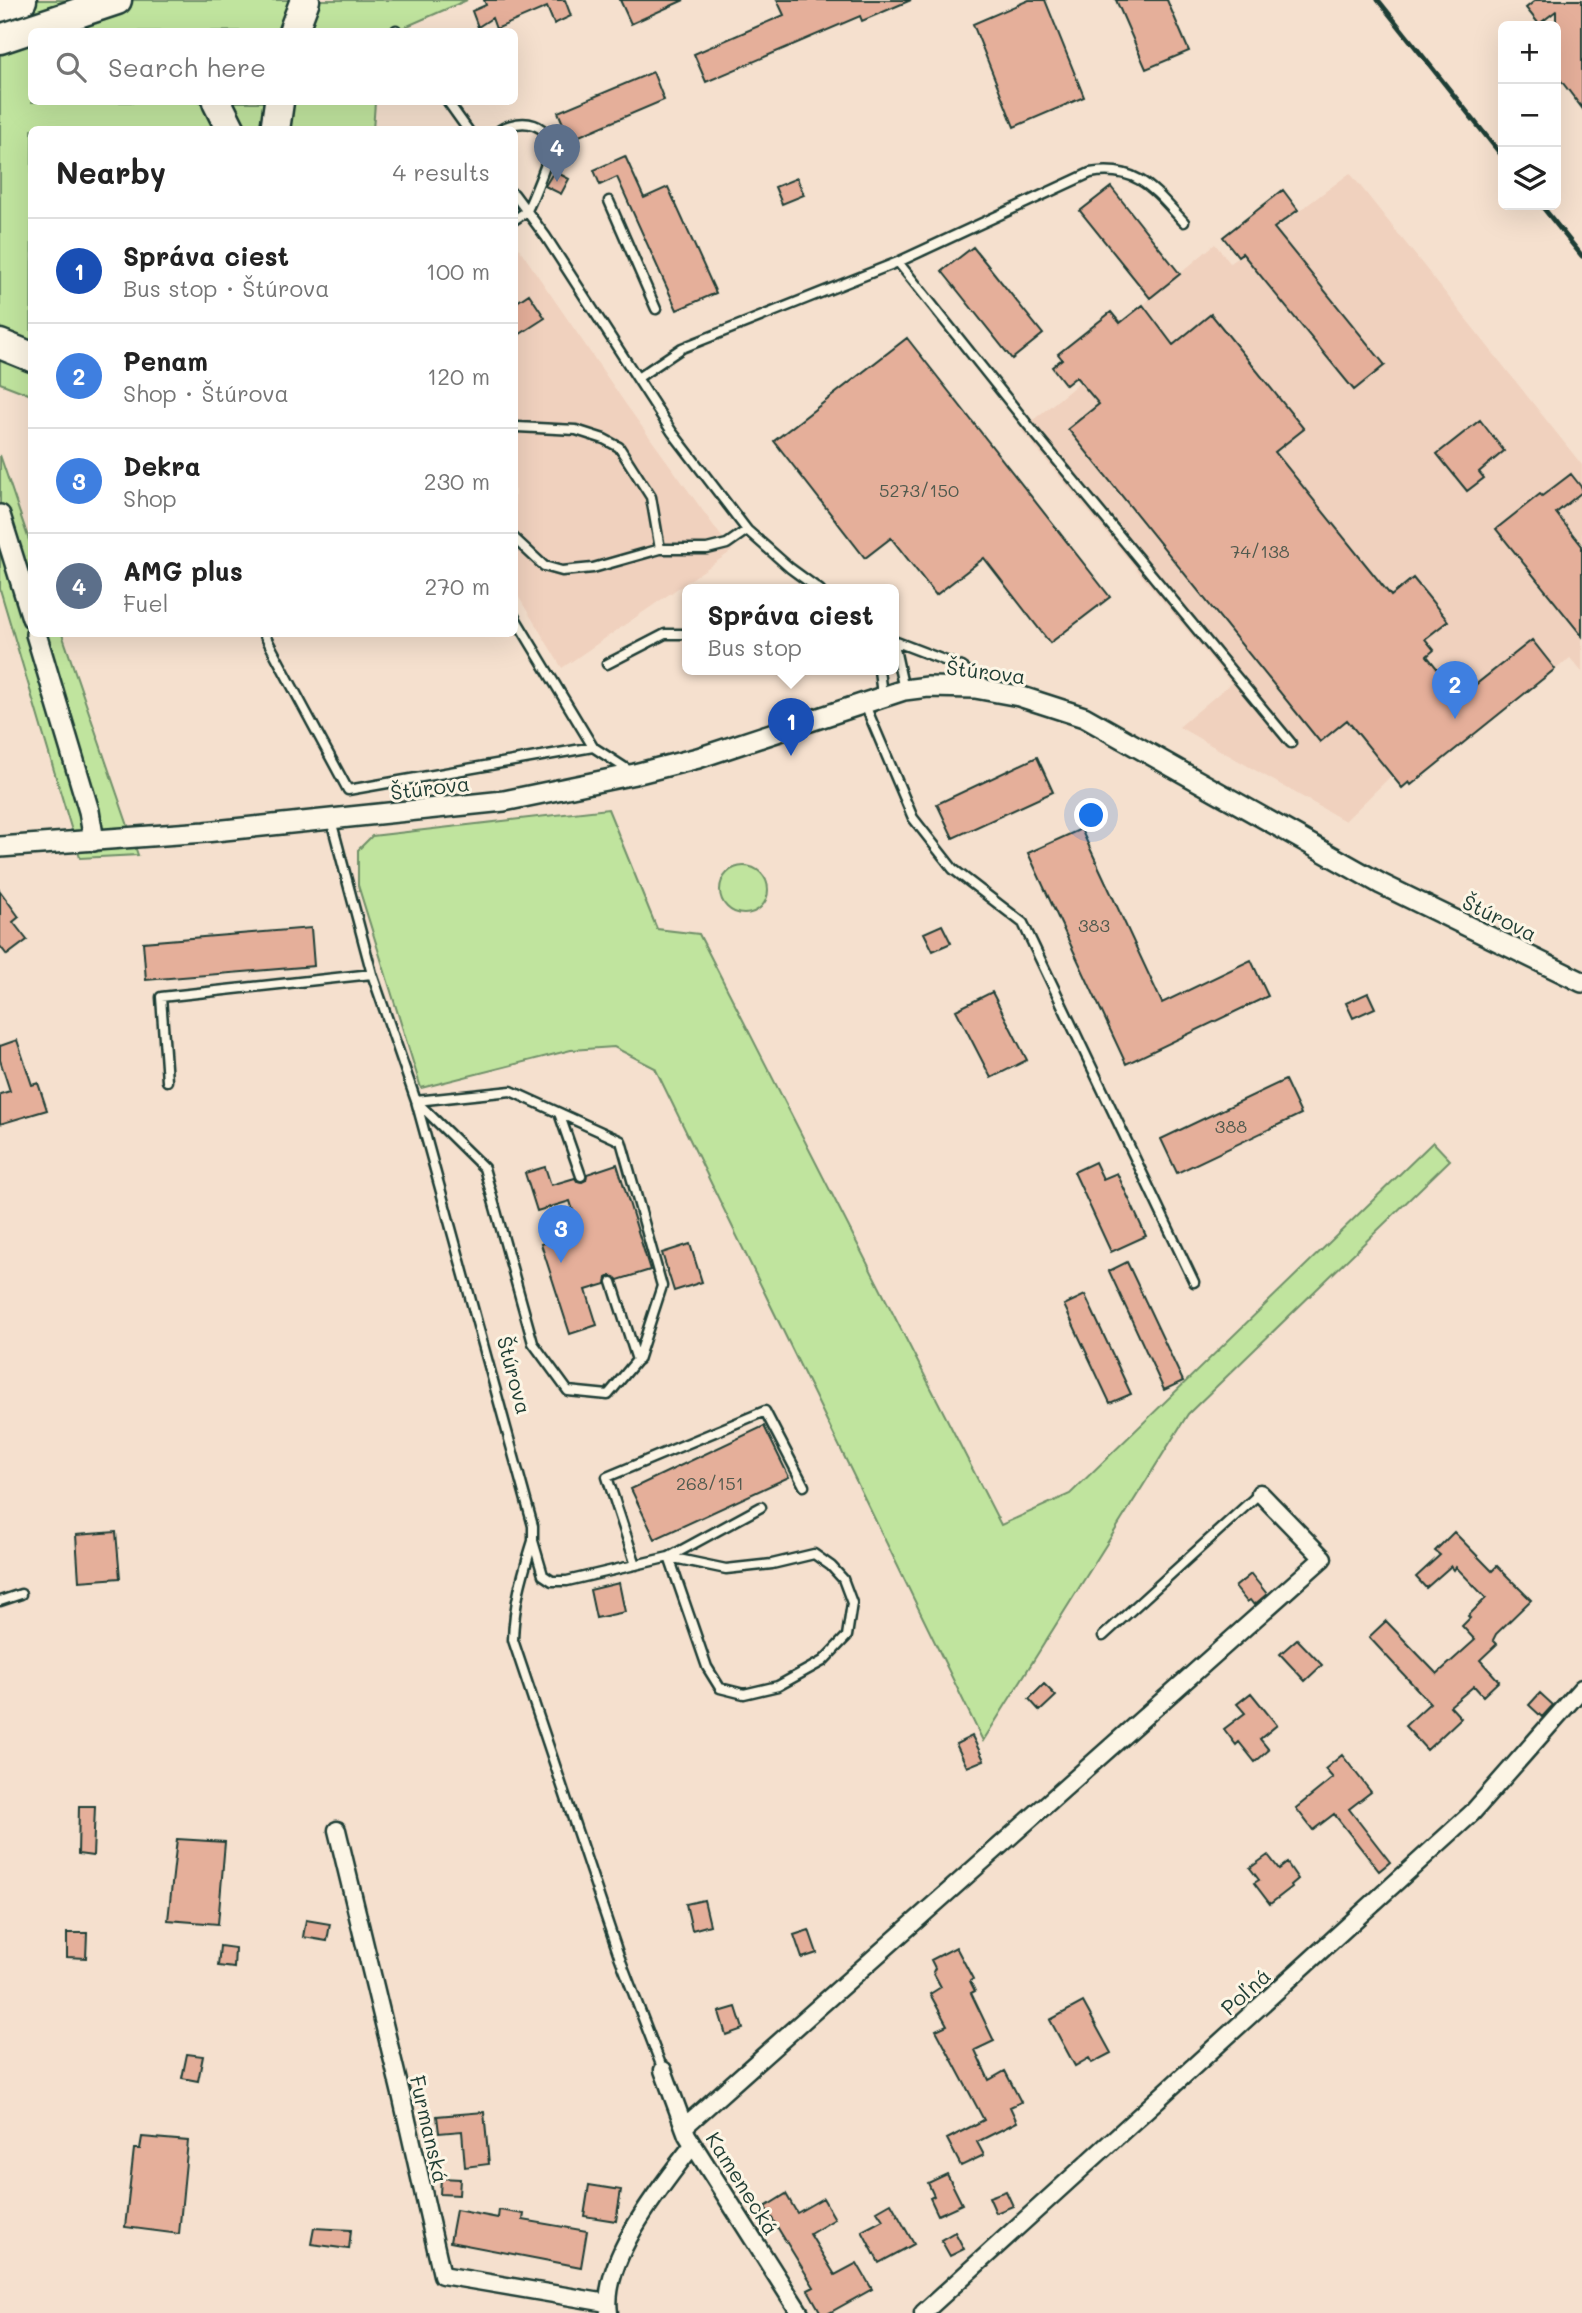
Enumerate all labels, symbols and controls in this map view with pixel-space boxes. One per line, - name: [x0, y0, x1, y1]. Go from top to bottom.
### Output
- map controls: [1498, 21, 1561, 210]
- button: +: [1498, 21, 1561, 84]
- search box: [28, 28, 518, 105]
- icon: search: [52, 48, 90, 86]
- text: Search here: [108, 50, 266, 84]
- button: −: [1498, 84, 1561, 147]
- pin: 4: [534, 124, 580, 182]
- button: layers: [1498, 147, 1561, 210]
- text: Nearby: [56, 152, 166, 192]
- text: 4 results: [393, 157, 490, 187]
- text: Správa ciest: [123, 239, 289, 273]
- text: 1: [74, 256, 84, 286]
- text: 100 m: [426, 256, 490, 286]
- text: Bus stop · Štúrova: [123, 273, 330, 303]
- text: Penam: [123, 344, 208, 378]
- text: 2: [73, 361, 85, 391]
- text: 120 m: [427, 361, 490, 391]
- text: Shop · Štúrova: [123, 378, 289, 408]
- text: Dekra: [123, 449, 201, 483]
- text: 3: [72, 466, 86, 496]
- text: 230 m: [424, 466, 490, 496]
- house number: 5273/150: [879, 478, 959, 502]
- text: Shop: [123, 483, 177, 513]
- house number: 74/138: [1230, 539, 1290, 563]
- text: AMG plus: [123, 554, 243, 588]
- text: 4: [72, 571, 86, 601]
- text: 270 m: [425, 571, 490, 601]
- popup: [682, 584, 899, 675]
- text: Fuel: [123, 588, 168, 618]
- text: Správa ciest: [707, 598, 874, 632]
- text: Bus stop: [707, 632, 802, 662]
- street label: Štúrova: [945, 653, 1027, 689]
- pin: 2: [1432, 661, 1478, 719]
- pin: 1: [768, 698, 814, 756]
- street label: Štúrova: [389, 769, 471, 805]
- your location: [1074, 798, 1108, 832]
- street label: Štúrova: [1458, 887, 1542, 947]
- house number: 383: [1078, 913, 1110, 937]
- house number: 388: [1215, 1114, 1247, 1138]
- pin: 3: [538, 1205, 584, 1263]
- street label: Štúrova: [492, 1333, 538, 1417]
- house number: 268/151: [676, 1471, 744, 1495]
- street label: Poľná: [1215, 1962, 1275, 2020]
- street label: Furmanská: [405, 2073, 455, 2185]
- street label: Kamenecká: [701, 2126, 785, 2240]

